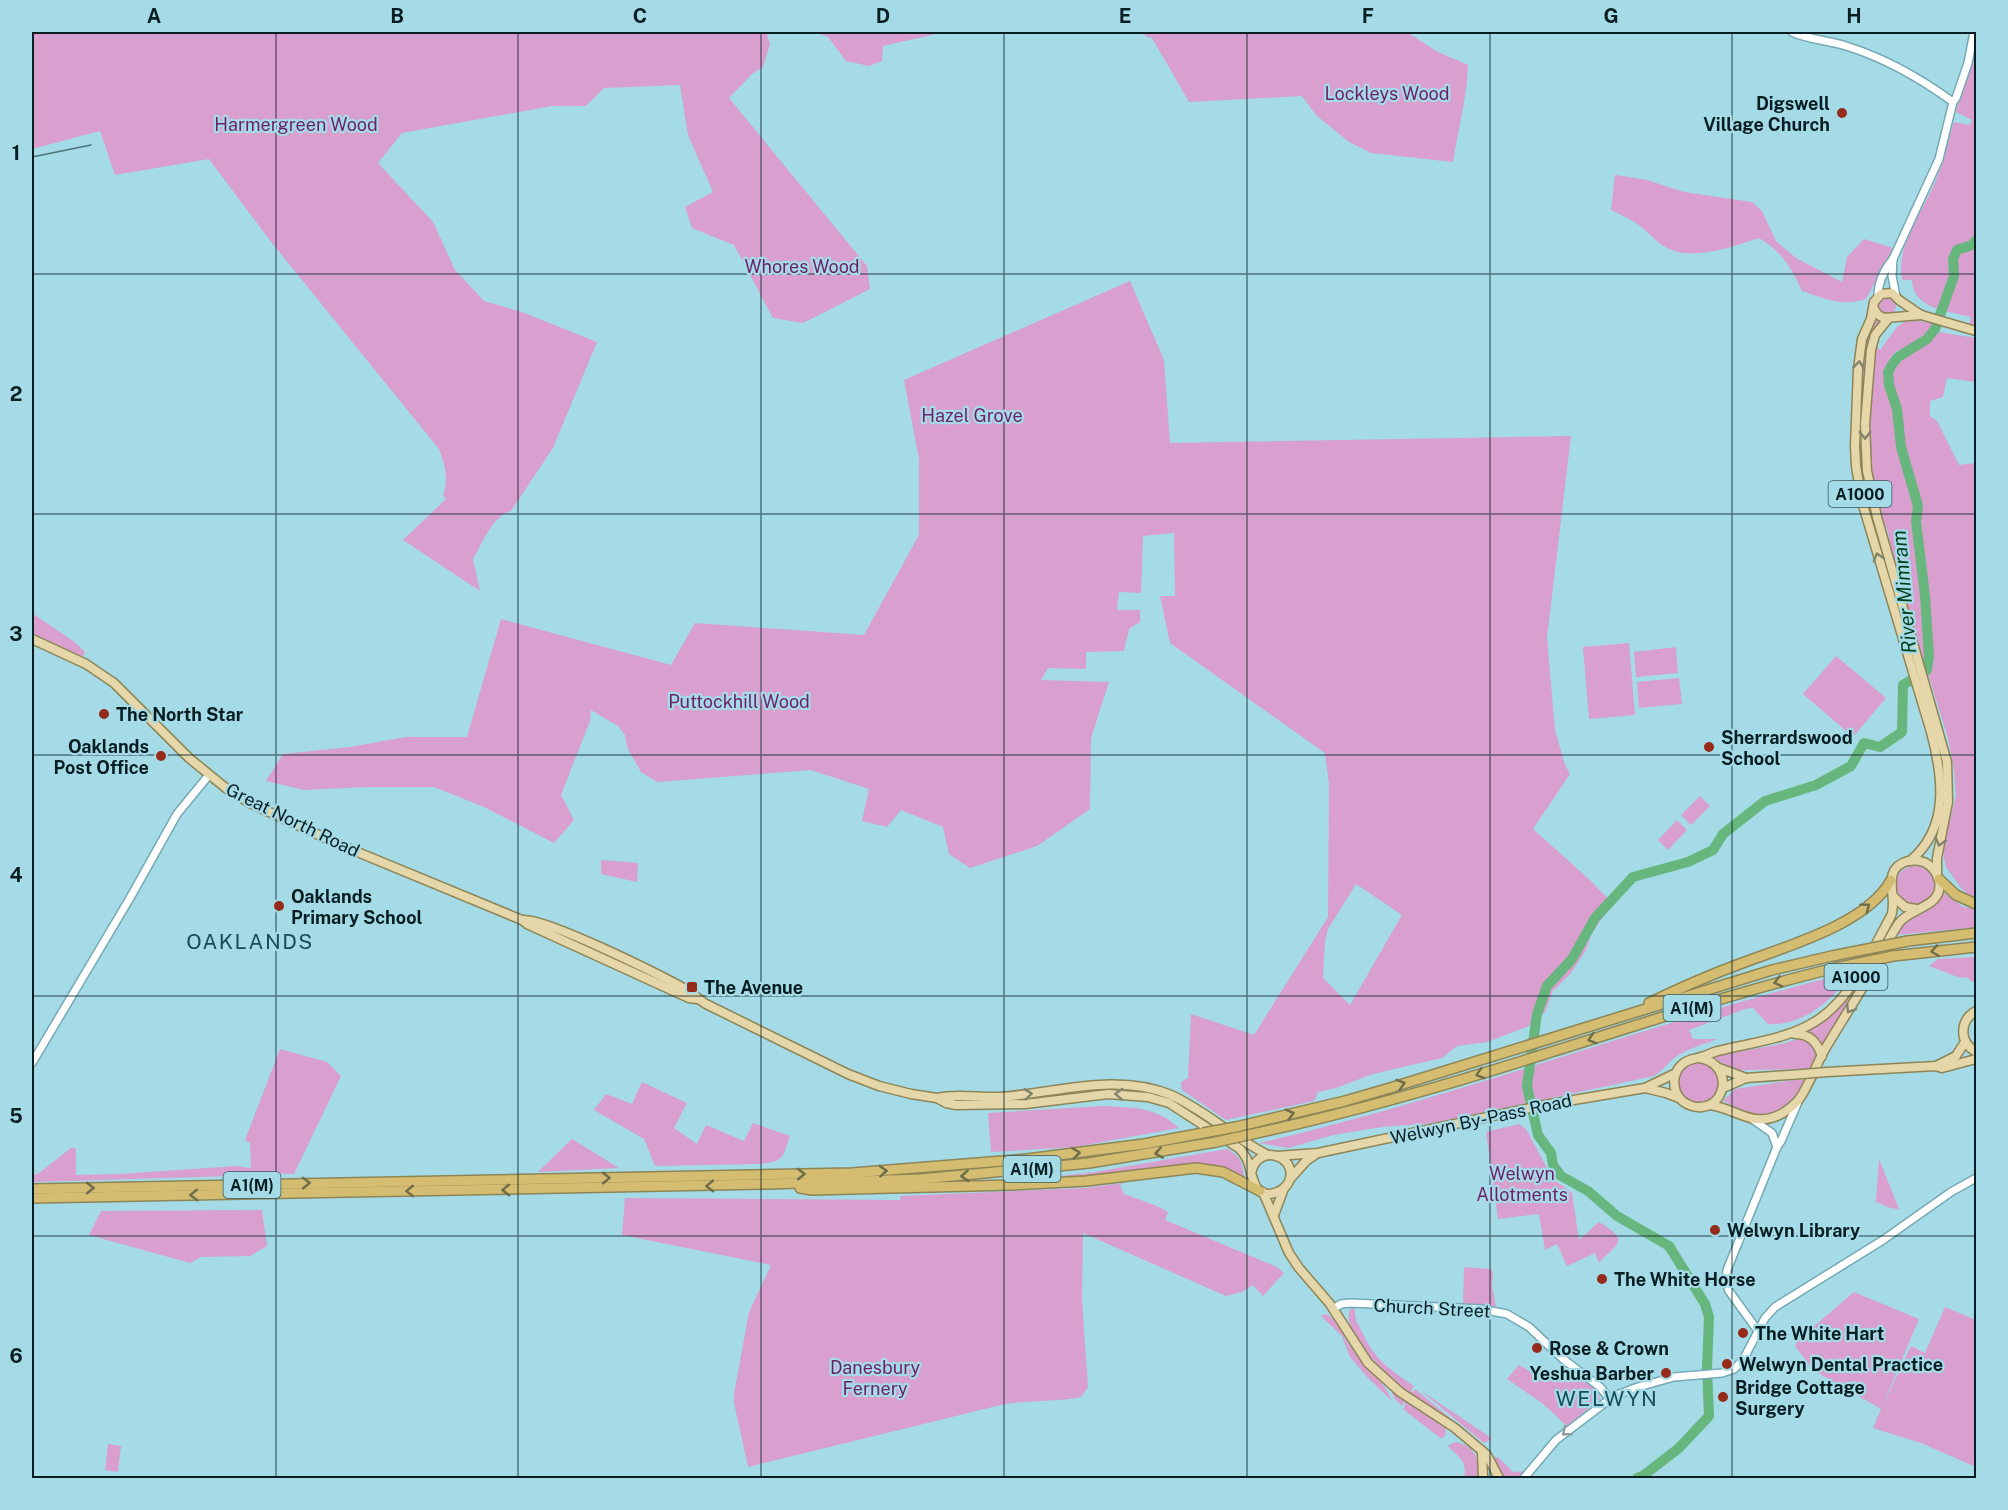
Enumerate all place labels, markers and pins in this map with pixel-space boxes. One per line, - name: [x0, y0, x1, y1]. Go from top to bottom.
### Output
- place label: Digswell Village Church: [1703, 93, 1830, 135]
- marker: Digswell Village Church: [1835, 106, 1849, 120]
- place label: The North Star: [116, 704, 244, 725]
- marker: The North Star: [97, 707, 111, 721]
- place label: Sherrardswood School: [1721, 727, 1853, 769]
- place label: Oaklands Post Office: [53, 736, 149, 778]
- marker: Sherrardswood School: [1702, 740, 1716, 754]
- marker: Oaklands Post Office: [154, 749, 168, 763]
- place label: Oaklands Primary School: [291, 886, 423, 928]
- marker: Oaklands Primary School: [272, 899, 286, 913]
- place label: The Avenue: [704, 977, 803, 998]
- marker: The Avenue: [685, 980, 699, 994]
- place label: Welwyn Library: [1727, 1220, 1860, 1241]
- marker: Welwyn Library: [1708, 1223, 1722, 1237]
- place label: The White Horse: [1614, 1269, 1756, 1290]
- marker: The White Horse: [1595, 1272, 1609, 1286]
- place label: The White Hart: [1755, 1323, 1884, 1344]
- marker: The White Hart: [1736, 1326, 1750, 1340]
- place label: Rose & Crown: [1549, 1338, 1669, 1359]
- marker: Rose & Crown: [1530, 1341, 1544, 1355]
- place label: Welwyn Dental Practice: [1739, 1354, 1943, 1375]
- marker: Welwyn Dental Practice: [1720, 1357, 1734, 1371]
- place label: Yeshua Barber: [1530, 1363, 1655, 1384]
- marker: Yeshua Barber: [1659, 1366, 1673, 1380]
- place label: Bridge Cottage Surgery: [1735, 1377, 1865, 1419]
- marker: Bridge Cottage Surgery: [1716, 1390, 1730, 1404]

